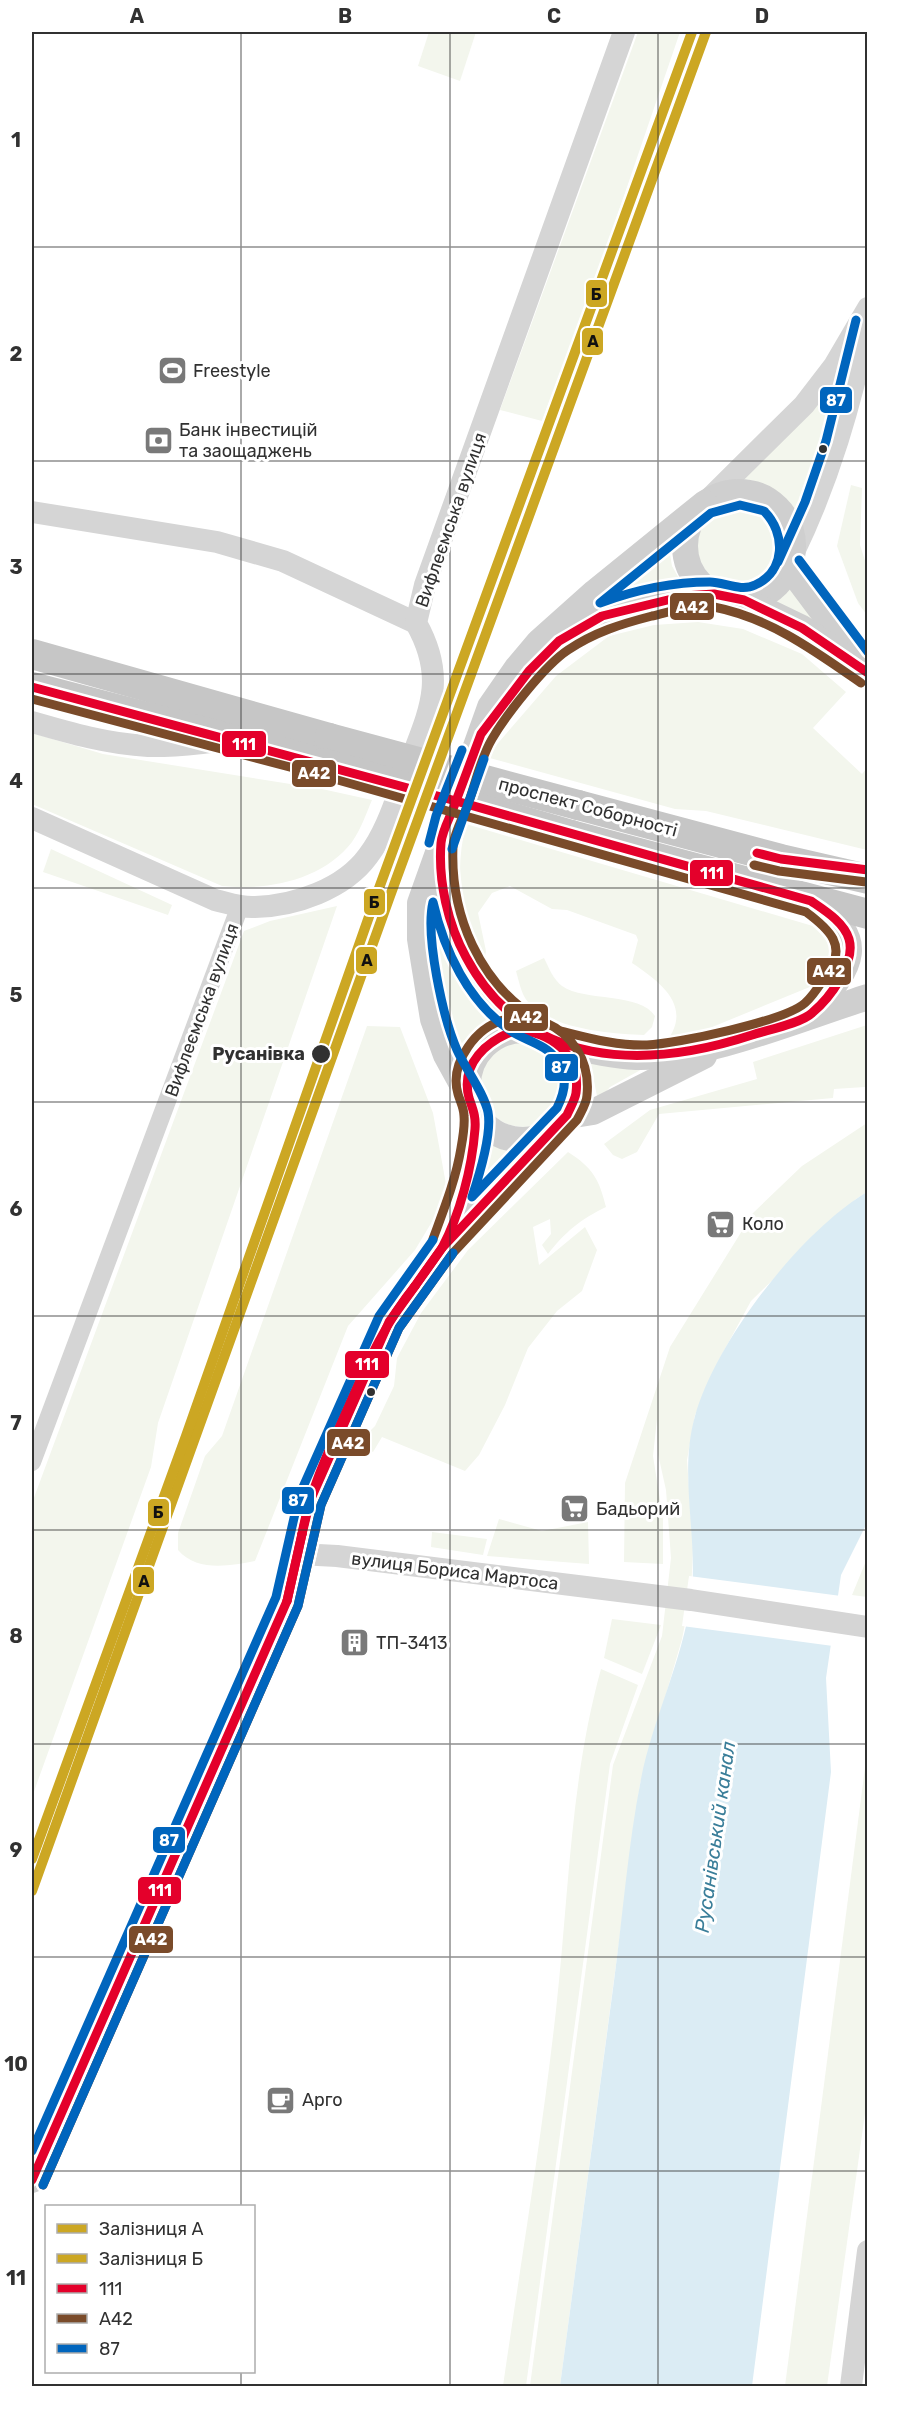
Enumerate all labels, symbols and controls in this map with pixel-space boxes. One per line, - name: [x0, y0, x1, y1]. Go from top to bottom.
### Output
- text: A: [130, 4, 145, 28]
- text: B: [338, 4, 352, 28]
- text: C: [547, 4, 561, 28]
- text: D: [755, 4, 769, 28]
- text: 1: [11, 128, 21, 152]
- line badge: Б: [585, 279, 608, 308]
- text: Б: [591, 285, 602, 304]
- line badge: A: [581, 327, 604, 356]
- text: A: [587, 332, 599, 351]
- text: 2: [10, 342, 23, 366]
- sports icon: Freestyle: [156, 355, 188, 387]
- place label: Freestyle: [193, 360, 271, 382]
- line badge: 87: [819, 386, 853, 414]
- text: 87: [826, 391, 846, 410]
- place label: Банк інвестицій та заощаджень: [179, 419, 318, 462]
- bank icon: Банк інвестицій та заощаджень: [142, 424, 174, 456]
- street label: Вифлеємська вулиця: [411, 430, 491, 610]
- unlabelled marker: [817, 443, 829, 455]
- text: 3: [9, 555, 23, 579]
- line badge: А42: [669, 592, 715, 621]
- text: А42: [676, 598, 708, 617]
- line badge: 111: [221, 730, 267, 758]
- text: 111: [232, 735, 256, 754]
- line badge: А42: [291, 759, 337, 788]
- text: А42: [298, 764, 330, 783]
- text: 4: [9, 769, 23, 793]
- street label: проспект Соборності: [496, 773, 680, 841]
- line badge: 111: [689, 859, 734, 887]
- text: 111: [700, 864, 724, 883]
- line badge: Б: [363, 888, 386, 916]
- text: Б: [369, 893, 380, 912]
- street label: Вифлеємська вулиця: [160, 920, 244, 1100]
- line badge: A: [355, 946, 378, 975]
- text: A: [361, 951, 373, 970]
- line badge: А42: [806, 957, 852, 986]
- text: А42: [813, 962, 845, 981]
- text: 5: [10, 983, 23, 1007]
- line badge: А42: [503, 1003, 549, 1032]
- text: А42: [510, 1008, 542, 1027]
- place label: Русанівка: [212, 1043, 305, 1065]
- marker: Русанівка: [310, 1043, 332, 1065]
- line badge: 87: [544, 1053, 579, 1082]
- text: 87: [551, 1058, 571, 1077]
- text: 6: [9, 1197, 23, 1221]
- supermarket icon: Коло: [705, 1208, 737, 1240]
- place label: Коло: [742, 1213, 784, 1235]
- line badge: 111: [344, 1350, 390, 1379]
- text: 111: [355, 1355, 379, 1374]
- unlabelled marker: [365, 1386, 377, 1398]
- text: 7: [10, 1411, 22, 1435]
- line badge: А42: [326, 1428, 371, 1457]
- text: А42: [332, 1434, 364, 1453]
- line badge: 87: [281, 1486, 315, 1515]
- text: 87: [288, 1491, 308, 1510]
- supermarket icon: Бадьорий: [559, 1493, 591, 1525]
- line badge: Б: [147, 1498, 170, 1527]
- place label: Бадьорий: [596, 1498, 680, 1520]
- text: Б: [153, 1503, 164, 1522]
- street label: вулиця Бориса Мартоса: [350, 1547, 560, 1595]
- line badge: A: [132, 1566, 155, 1595]
- text: A: [138, 1572, 150, 1591]
- text: 8: [9, 1624, 23, 1648]
- building icon: ТП-3413: [339, 1627, 371, 1659]
- place label: ТП-3413: [376, 1632, 448, 1654]
- water label: Русанівський канал: [690, 1739, 740, 1934]
- line badge: 87: [152, 1826, 186, 1854]
- text: 87: [159, 1831, 179, 1850]
- text: 9: [10, 1838, 23, 1862]
- line badge: 111: [137, 1876, 182, 1905]
- text: 111: [148, 1881, 172, 1900]
- line badge: А42: [128, 1925, 174, 1954]
- text: А42: [135, 1930, 167, 1949]
- text: 10: [4, 2052, 28, 2076]
- cafe icon: Арго: [265, 2084, 297, 2116]
- place label: Арго: [302, 2089, 343, 2111]
- legend: [45, 2205, 255, 2373]
- text: Залізниця A: [99, 2218, 203, 2240]
- text: Залізниця Б: [99, 2248, 203, 2270]
- text: 11: [6, 2266, 26, 2290]
- text: 111: [99, 2278, 122, 2300]
- text: А42: [99, 2308, 133, 2330]
- text: 87: [99, 2338, 120, 2360]

